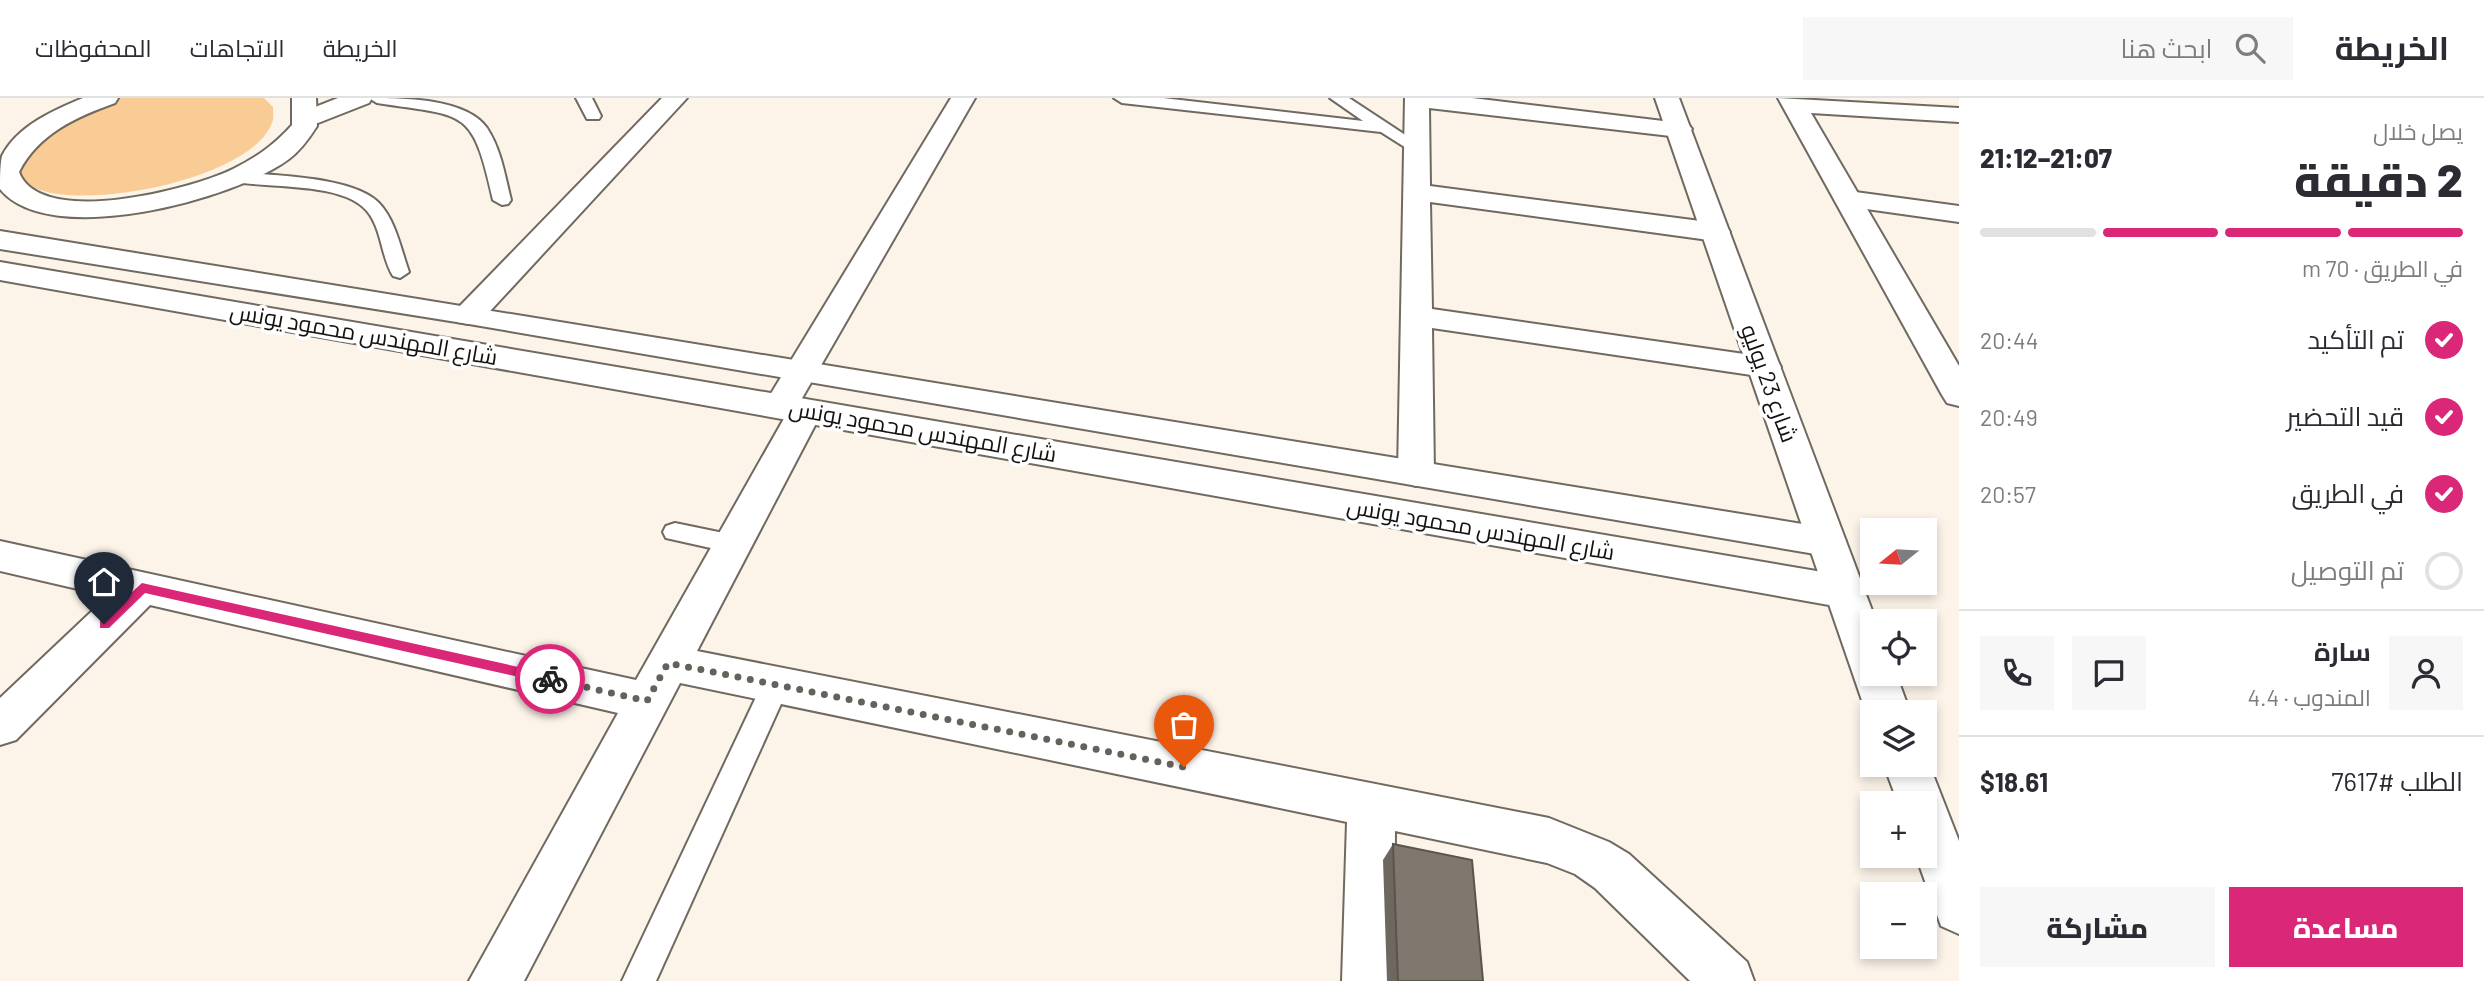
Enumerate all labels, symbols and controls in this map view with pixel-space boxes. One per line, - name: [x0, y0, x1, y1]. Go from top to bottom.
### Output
- search box: [1803, 17, 2293, 80]
- text: الخريطة: [2335, 27, 2449, 67]
- icon: search: [2231, 29, 2269, 67]
- text: ابحث هنا: [2121, 32, 2213, 63]
- text: المحفوظات: [35, 33, 152, 62]
- text: الاتجاهات: [190, 33, 285, 62]
- text: الخريطة: [323, 33, 398, 62]
- text: يصل خلال: [2373, 117, 2463, 145]
- text: 21:07–21:12: [1980, 142, 2112, 173]
- text: 2 دقيقة: [2294, 151, 2463, 206]
- text: في الطريق · 70 m: [2302, 254, 2463, 282]
- street label: شارع المهندس محمود يونس: [227, 296, 500, 373]
- street label: شارع 23 يوليو: [1733, 320, 1804, 447]
- icon: check: [2425, 321, 2463, 359]
- text: تم التأكيد: [2307, 323, 2404, 354]
- text: 20:44: [1980, 326, 2038, 354]
- street label: شارع المهندس محمود يونس: [786, 393, 1059, 470]
- icon: check: [2425, 398, 2463, 436]
- text: قيد التحضير: [2286, 400, 2404, 431]
- text: 20:49: [1980, 403, 2038, 431]
- icon: check: [2425, 475, 2463, 513]
- text: في الطريق: [2291, 477, 2404, 508]
- text: 20:57: [1980, 480, 2036, 508]
- street label: شارع المهندس محمود يونس: [1344, 491, 1617, 568]
- north arrow: [1860, 518, 1937, 595]
- map controls: [1860, 518, 1937, 959]
- pin: [74, 552, 134, 624]
- text: تم التوصيل: [2291, 554, 2404, 585]
- icon: home: [85, 563, 123, 601]
- button: locate: [1860, 609, 1937, 686]
- text: سارة: [2314, 635, 2371, 666]
- button: phone: [1980, 636, 2054, 710]
- button: chat: [2072, 636, 2146, 710]
- button: person: [2389, 636, 2463, 710]
- courier: [515, 644, 585, 714]
- icon: bike: [531, 660, 569, 698]
- text: المندوب · 4.4: [2247, 683, 2371, 711]
- pin: [1154, 695, 1214, 767]
- button: layers: [1860, 700, 1937, 777]
- icon: bag: [1165, 706, 1203, 744]
- text: الطلب #7617: [2331, 765, 2463, 796]
- text: $18.61: [1980, 766, 2048, 797]
- button: +: [1860, 791, 1937, 868]
- button: −: [1860, 882, 1937, 959]
- button: مشاركة: [1980, 887, 2215, 967]
- button: مساعدة: [2229, 887, 2463, 967]

